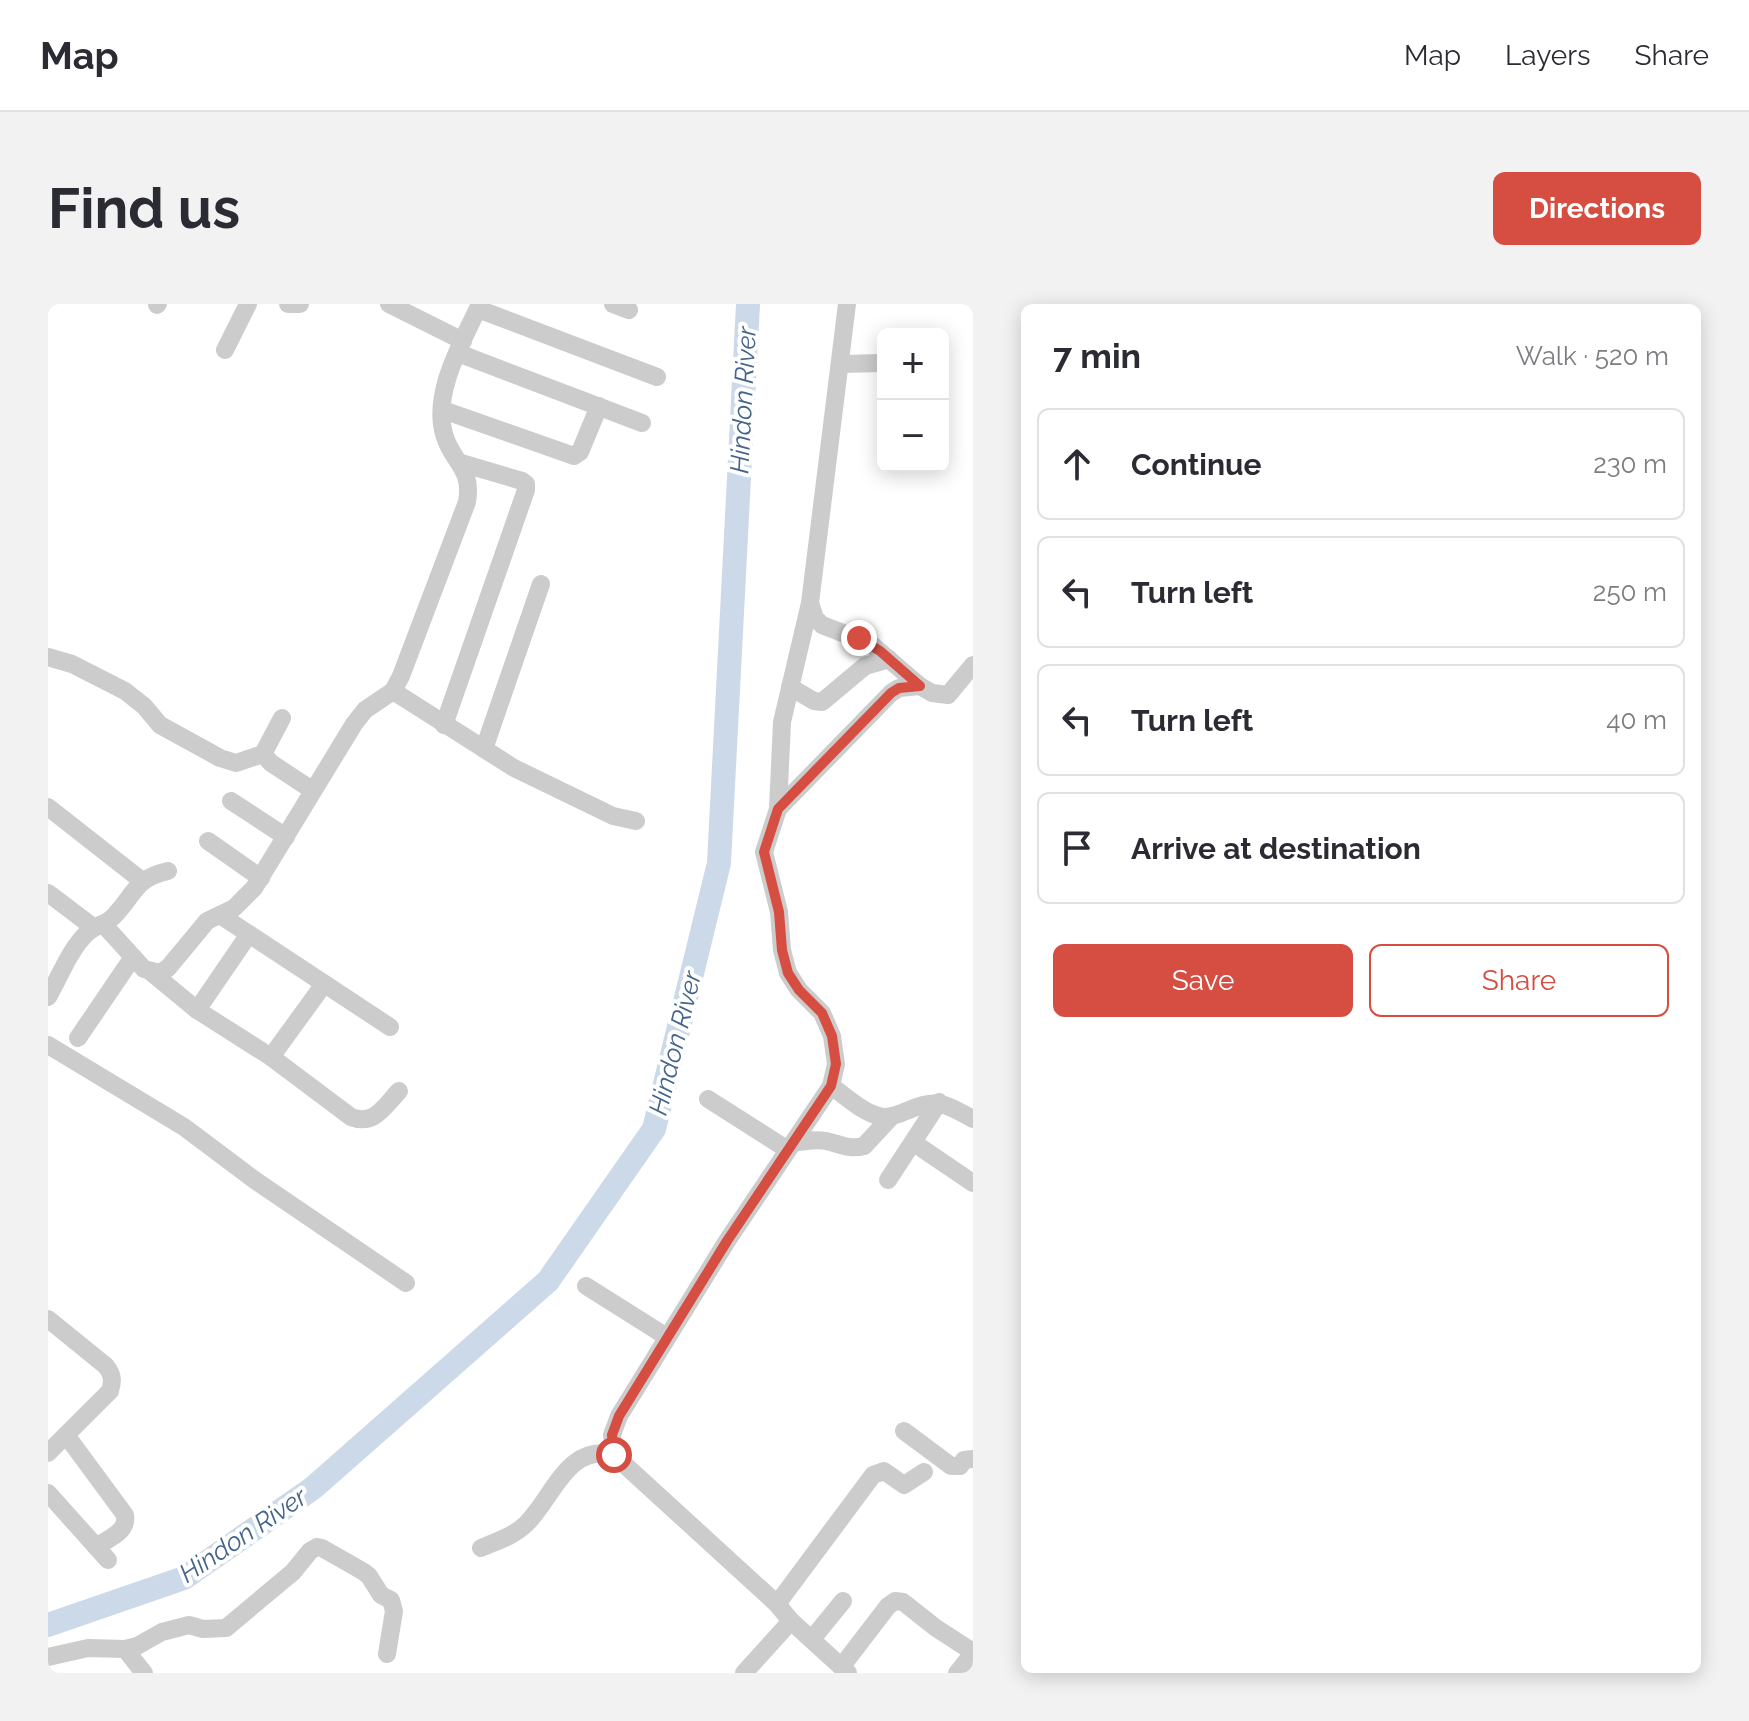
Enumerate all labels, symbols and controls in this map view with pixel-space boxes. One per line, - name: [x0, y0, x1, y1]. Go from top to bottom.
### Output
- text: Map: [40, 33, 119, 78]
- text: Map: [1404, 39, 1461, 72]
- text: Layers: [1505, 39, 1591, 72]
- text: Share: [1635, 39, 1709, 72]
- button: Directions: [1493, 172, 1701, 245]
- text: Find us: [48, 175, 240, 241]
- water label: Hindon River: [724, 325, 762, 474]
- map controls: [877, 328, 949, 472]
- button: +: [877, 328, 949, 400]
- text: 7 min: [1053, 336, 1141, 376]
- text: Walk · 520 m: [1516, 341, 1669, 371]
- button: −: [877, 400, 949, 472]
- icon: ahead: [1055, 442, 1099, 486]
- text: Continue: [1131, 447, 1262, 482]
- text: 230 m: [1593, 449, 1667, 479]
- icon: left: [1055, 570, 1099, 614]
- text: Turn left: [1131, 575, 1253, 610]
- text: 250 m: [1593, 577, 1667, 607]
- route end: [841, 620, 877, 656]
- icon: left: [1055, 698, 1099, 742]
- text: Turn left: [1131, 703, 1253, 738]
- text: 40 m: [1606, 705, 1667, 735]
- icon: arrive: [1055, 826, 1099, 870]
- text: Arrive at destination: [1131, 831, 1421, 866]
- button: Save: [1053, 944, 1353, 1017]
- button: Share: [1369, 944, 1669, 1017]
- water label: Hindon River: [643, 967, 708, 1118]
- route start: [596, 1437, 632, 1473]
- water label: Hindon River: [174, 1481, 313, 1589]

